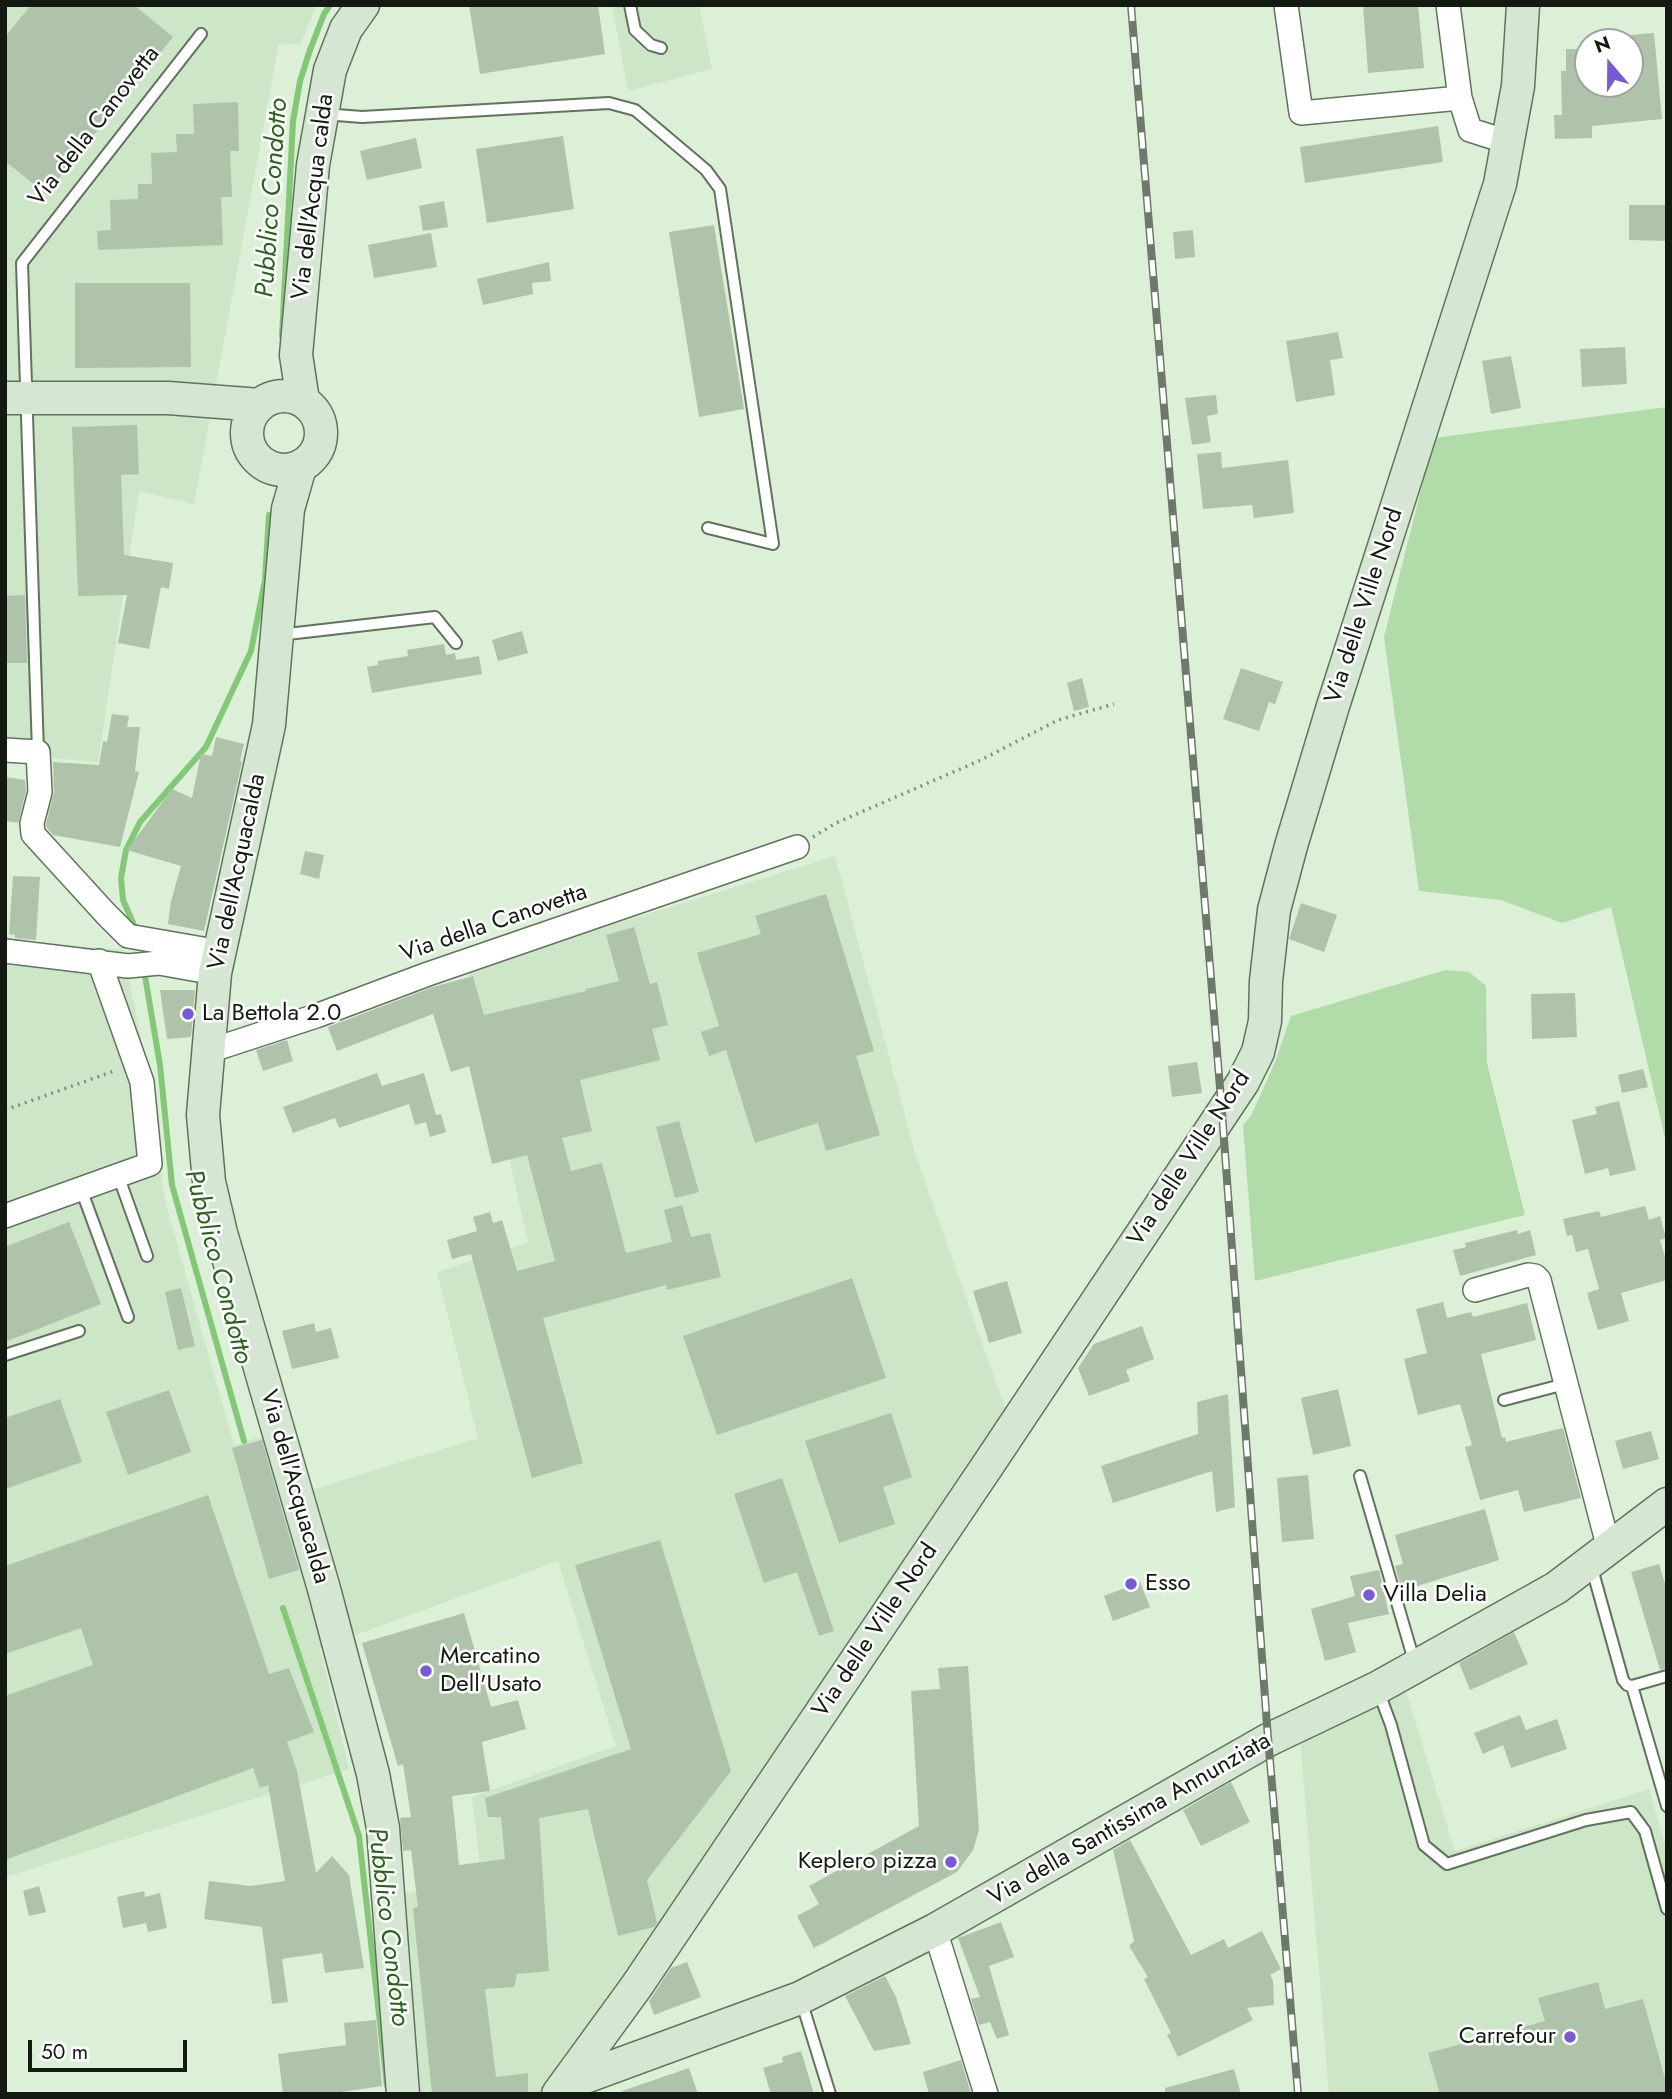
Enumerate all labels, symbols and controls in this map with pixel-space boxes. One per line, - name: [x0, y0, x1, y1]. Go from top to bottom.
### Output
- north arrow: [1574, 28, 1644, 98]
- text: N: [1591, 29, 1614, 60]
- street label: Via della Canovetta: [23, 41, 167, 213]
- street label: Via dell'Acqua calda: [287, 92, 341, 302]
- water label: Pubblico Condotto: [250, 97, 296, 299]
- street label: Via delle Ville Nord: [1320, 505, 1410, 707]
- street label: Via dell'Acquacalda: [203, 771, 273, 973]
- street label: Via della Canovetta: [397, 879, 591, 969]
- place label: La Bettola 2.0: [202, 1000, 341, 1028]
- marker: La Bettola 2.0: [180, 1006, 196, 1022]
- street label: Via delle Ville Nord: [1122, 1066, 1258, 1252]
- water label: Pubblico Condotto: [176, 1167, 258, 1367]
- street label: Via dell'Acquacalda: [253, 1387, 335, 1587]
- street label: Via delle Ville Nord: [807, 1538, 945, 1724]
- place label: Esso: [1145, 1570, 1191, 1598]
- marker: Esso: [1123, 1576, 1139, 1592]
- place label: Villa Delia: [1383, 1581, 1487, 1609]
- marker: Villa Delia: [1361, 1587, 1377, 1603]
- place label: Mercatino Dell'Usato: [440, 1643, 542, 1699]
- marker: Mercatino Dell'Usato: [418, 1663, 434, 1679]
- street label: Via della Santissima Annunziata: [984, 1727, 1276, 1913]
- water label: Pubblico Condotto: [359, 1826, 415, 2028]
- place label: Keplero pizza: [798, 1848, 937, 1876]
- marker: Keplero pizza: [943, 1854, 959, 1870]
- place label: Carrefour: [1459, 2023, 1556, 2051]
- scale bar: [32, 2025, 191, 2070]
- marker: Carrefour: [1562, 2029, 1578, 2045]
- text: 50 m: [41, 2037, 88, 2067]

